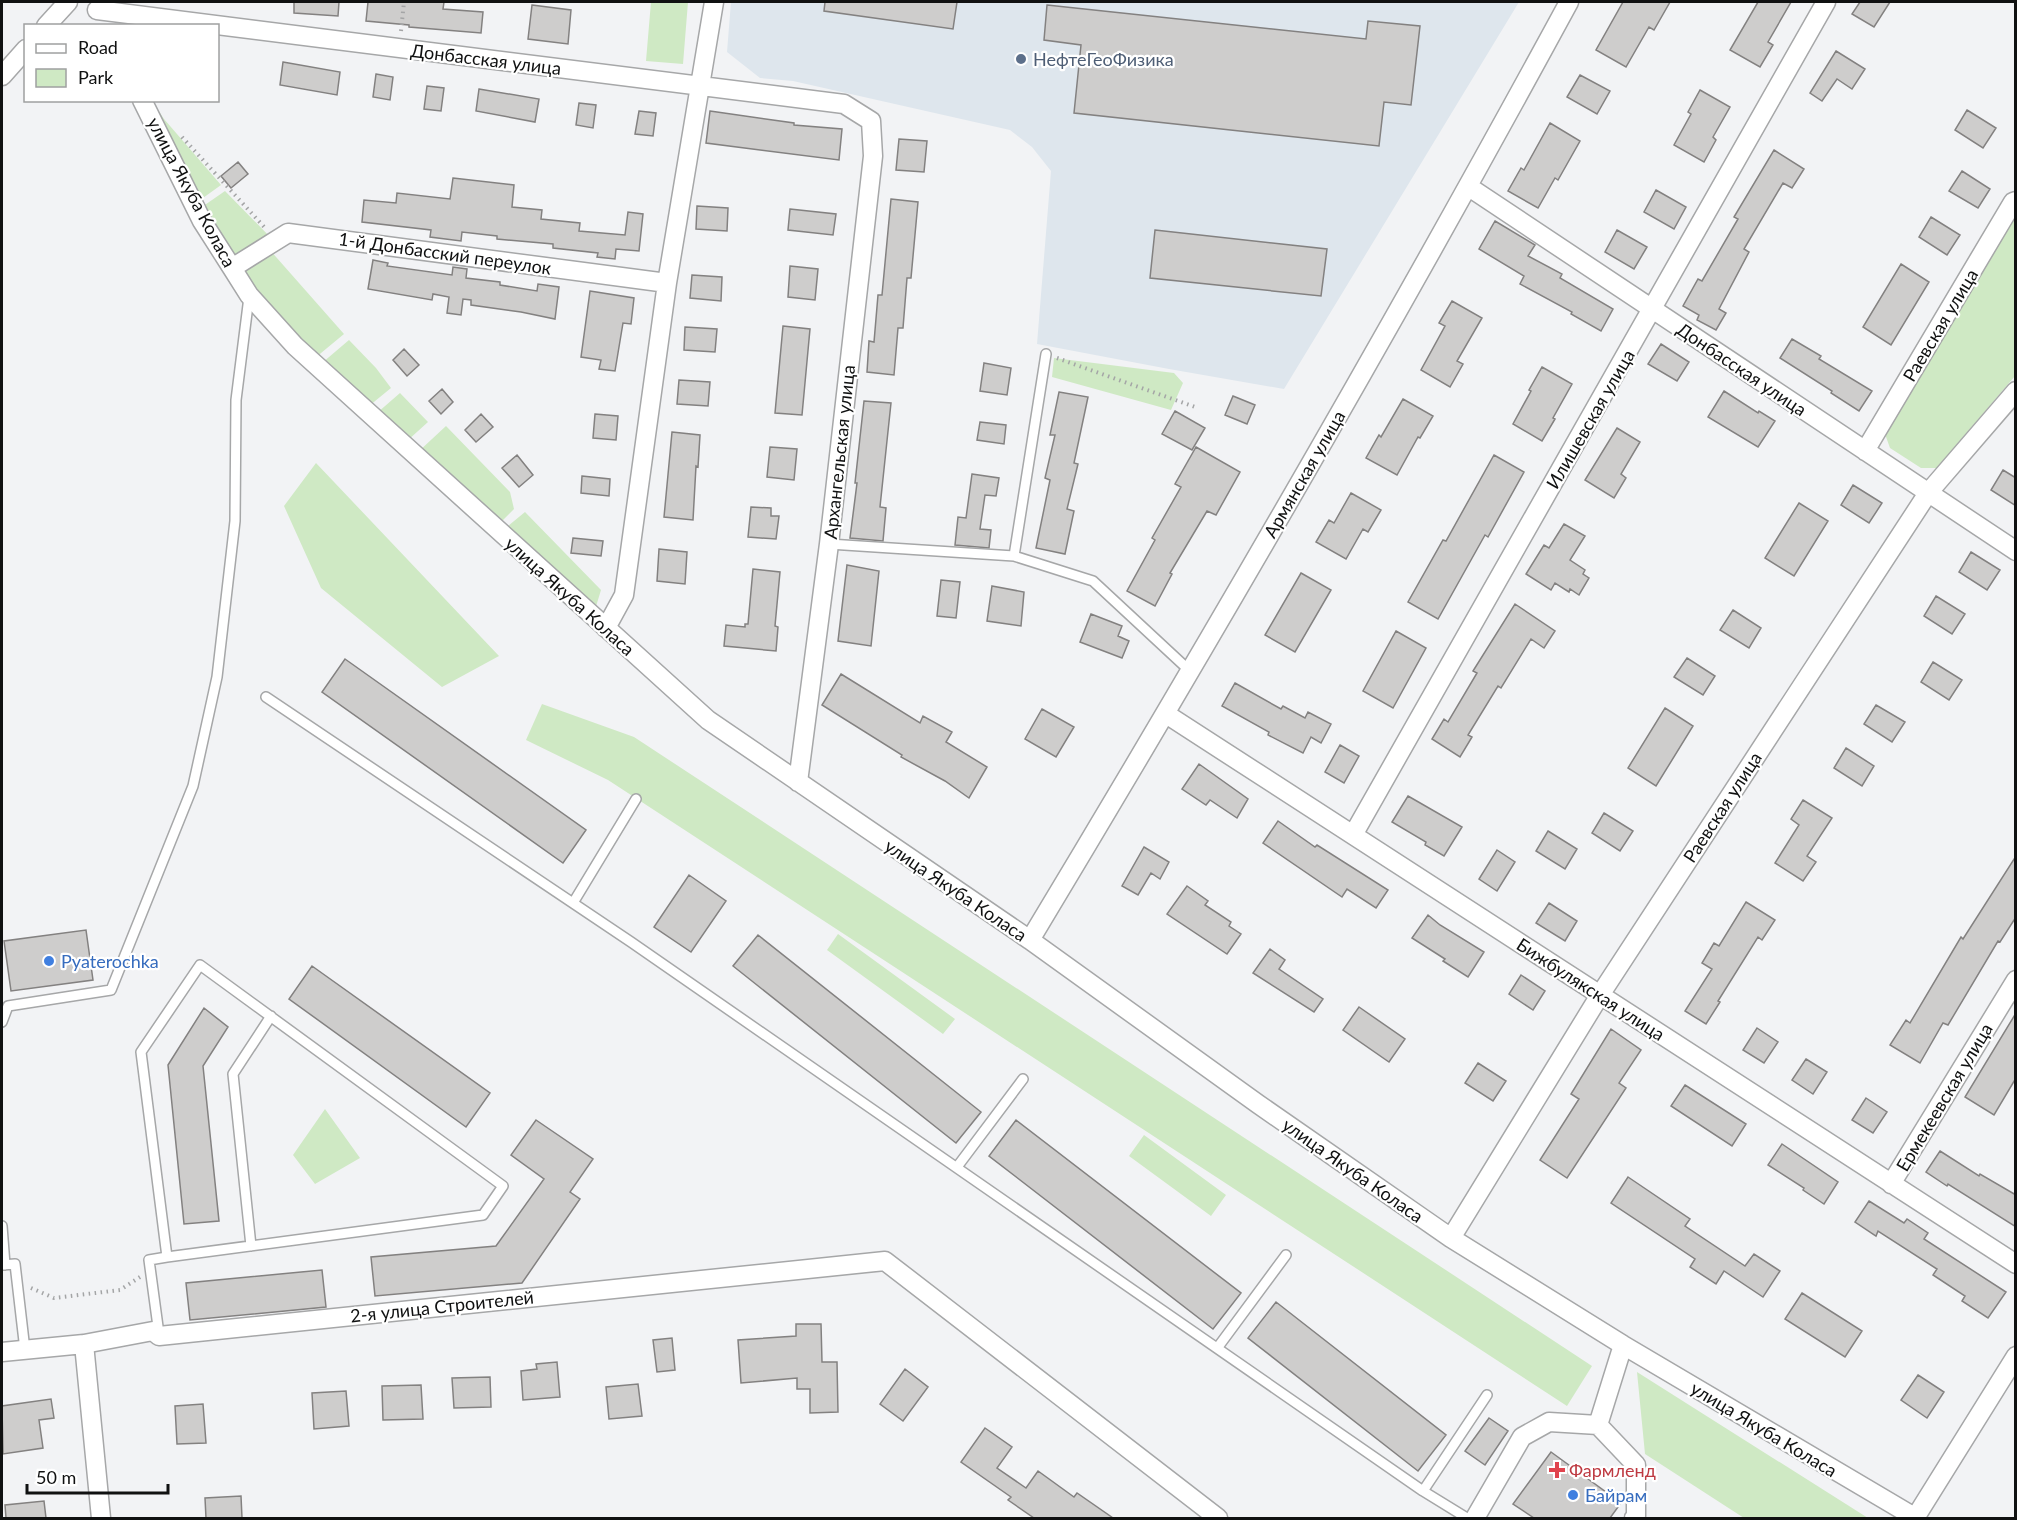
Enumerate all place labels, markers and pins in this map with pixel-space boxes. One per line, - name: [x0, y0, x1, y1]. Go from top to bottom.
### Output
- place label: НефтеГеоФизика: [1033, 48, 1174, 70]
- marker: НефтеГеоФизика: [1014, 52, 1028, 66]
- place label: Pyaterochka: [61, 950, 159, 972]
- marker: Pyaterochka: [42, 954, 56, 968]
- place label: Фармленд: [1569, 1459, 1656, 1481]
- marker: Фармленд: [1550, 1463, 1564, 1477]
- place label: Байрам: [1585, 1484, 1647, 1506]
- marker: Байрам: [1566, 1488, 1580, 1502]

